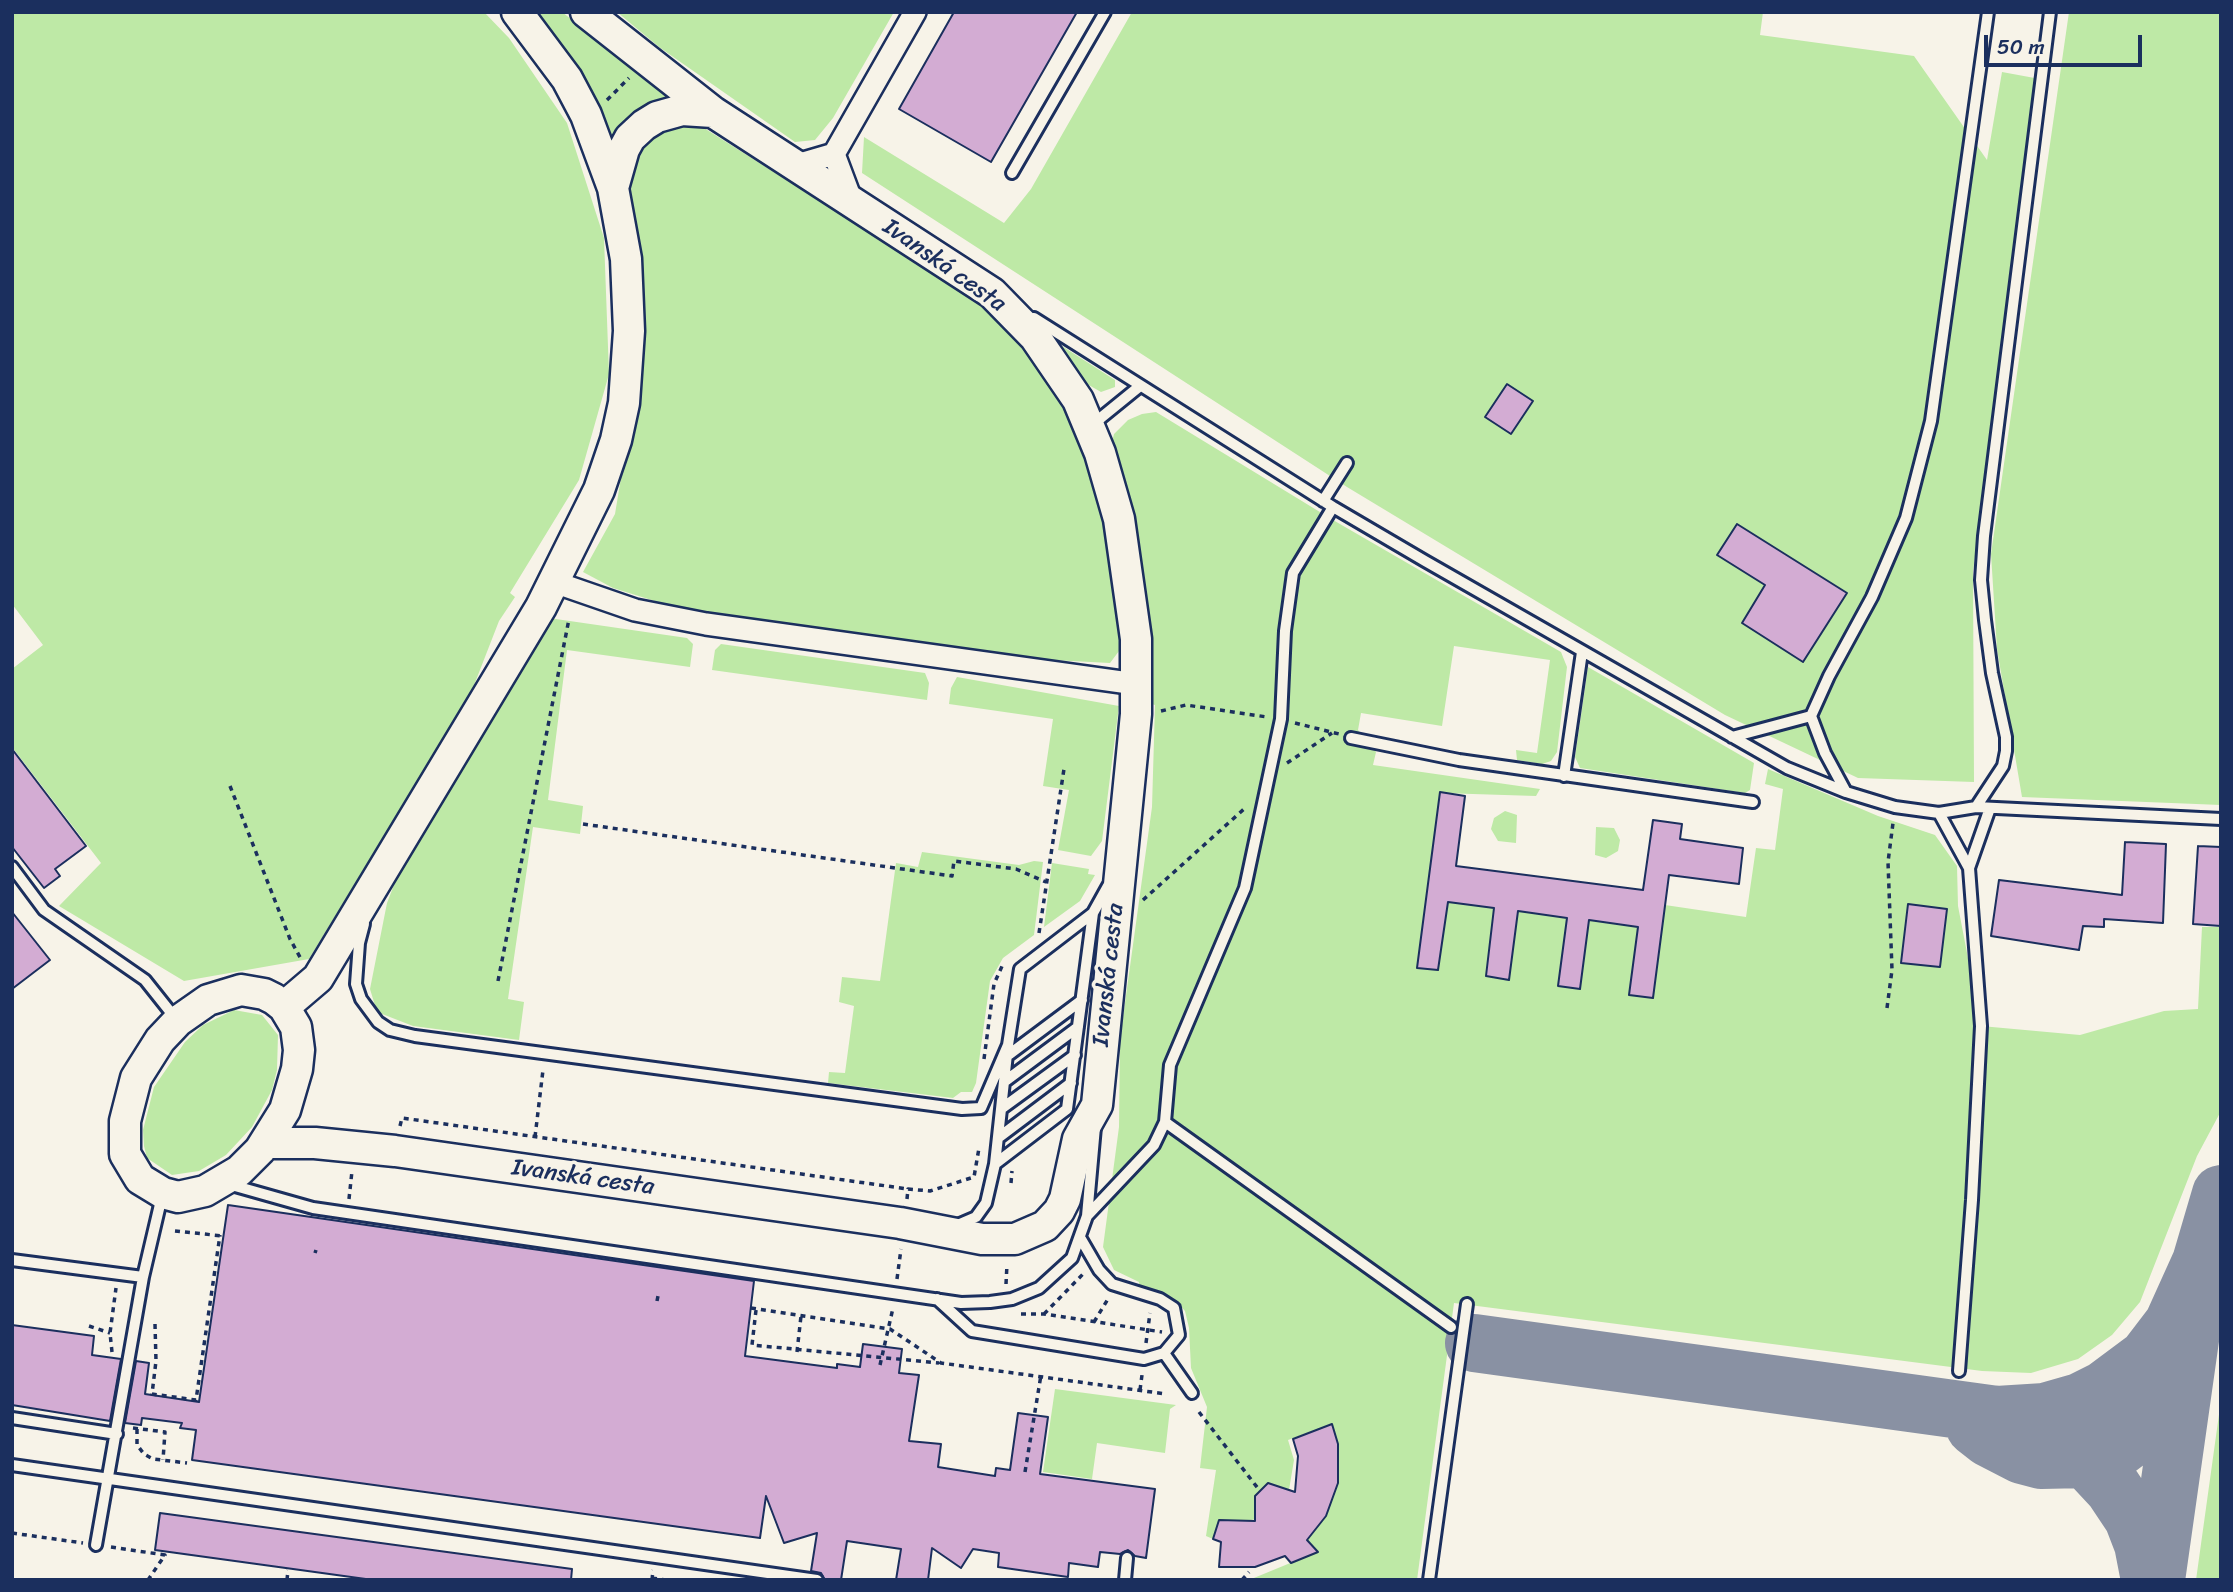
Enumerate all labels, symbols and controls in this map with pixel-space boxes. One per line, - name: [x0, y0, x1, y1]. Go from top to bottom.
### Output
- scale bar: [1988, 21, 2146, 65]
- text: 50 m: [1997, 28, 2045, 66]
- street label: Ivanská cesta: [877, 213, 1011, 319]
- street label: Ivanská cesta: [1087, 902, 1131, 1048]
- street label: Ivanská cesta: [510, 1154, 656, 1202]

